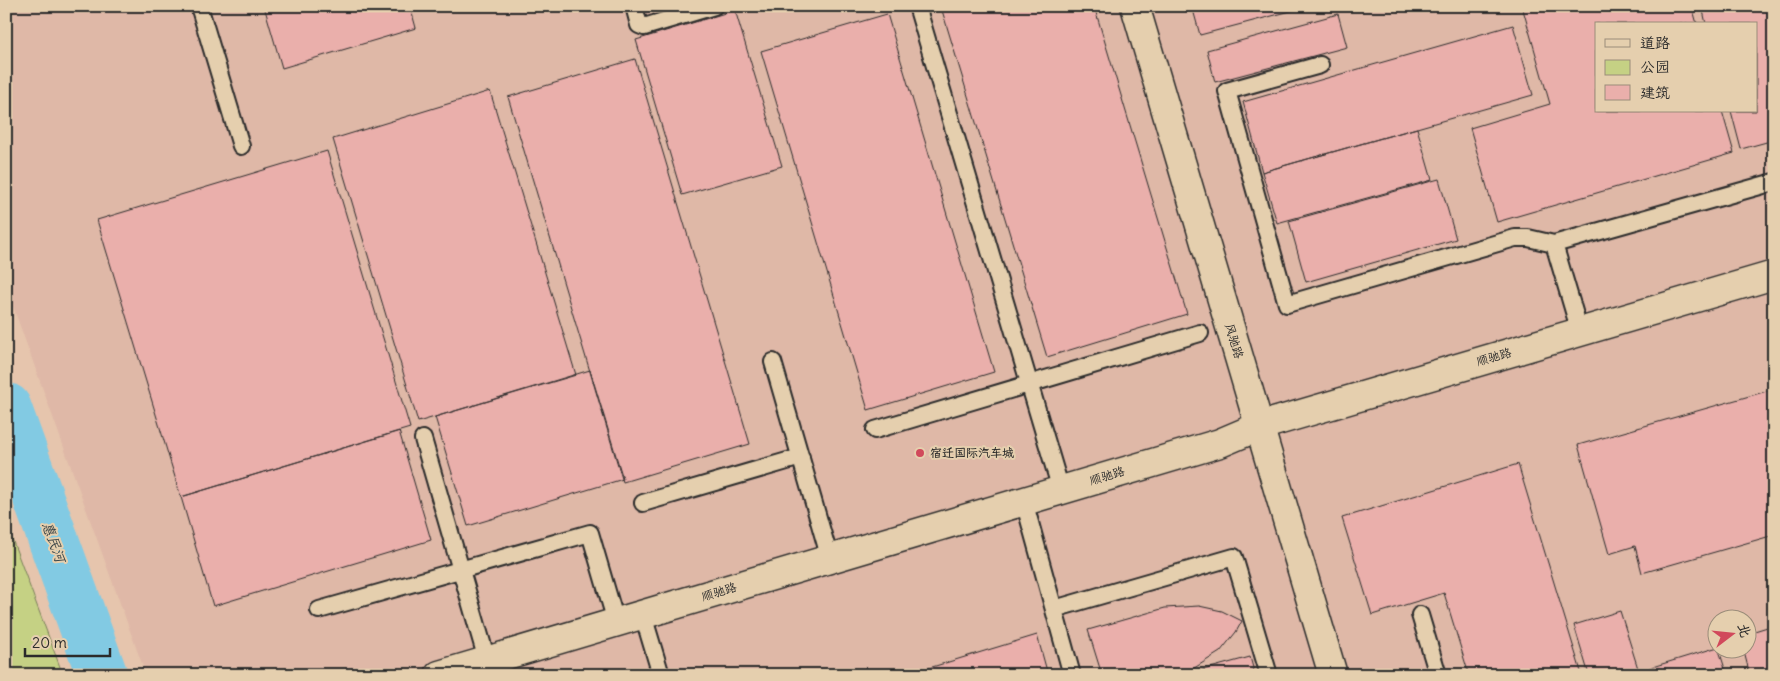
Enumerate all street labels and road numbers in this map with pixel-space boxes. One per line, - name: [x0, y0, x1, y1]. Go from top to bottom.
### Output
- street label: 风驰路: [1222, 321, 1247, 360]
- street label: 顺驰路: [1474, 344, 1513, 369]
- street label: 顺驰路: [1087, 463, 1126, 488]
- street label: 顺驰路: [699, 579, 738, 604]

